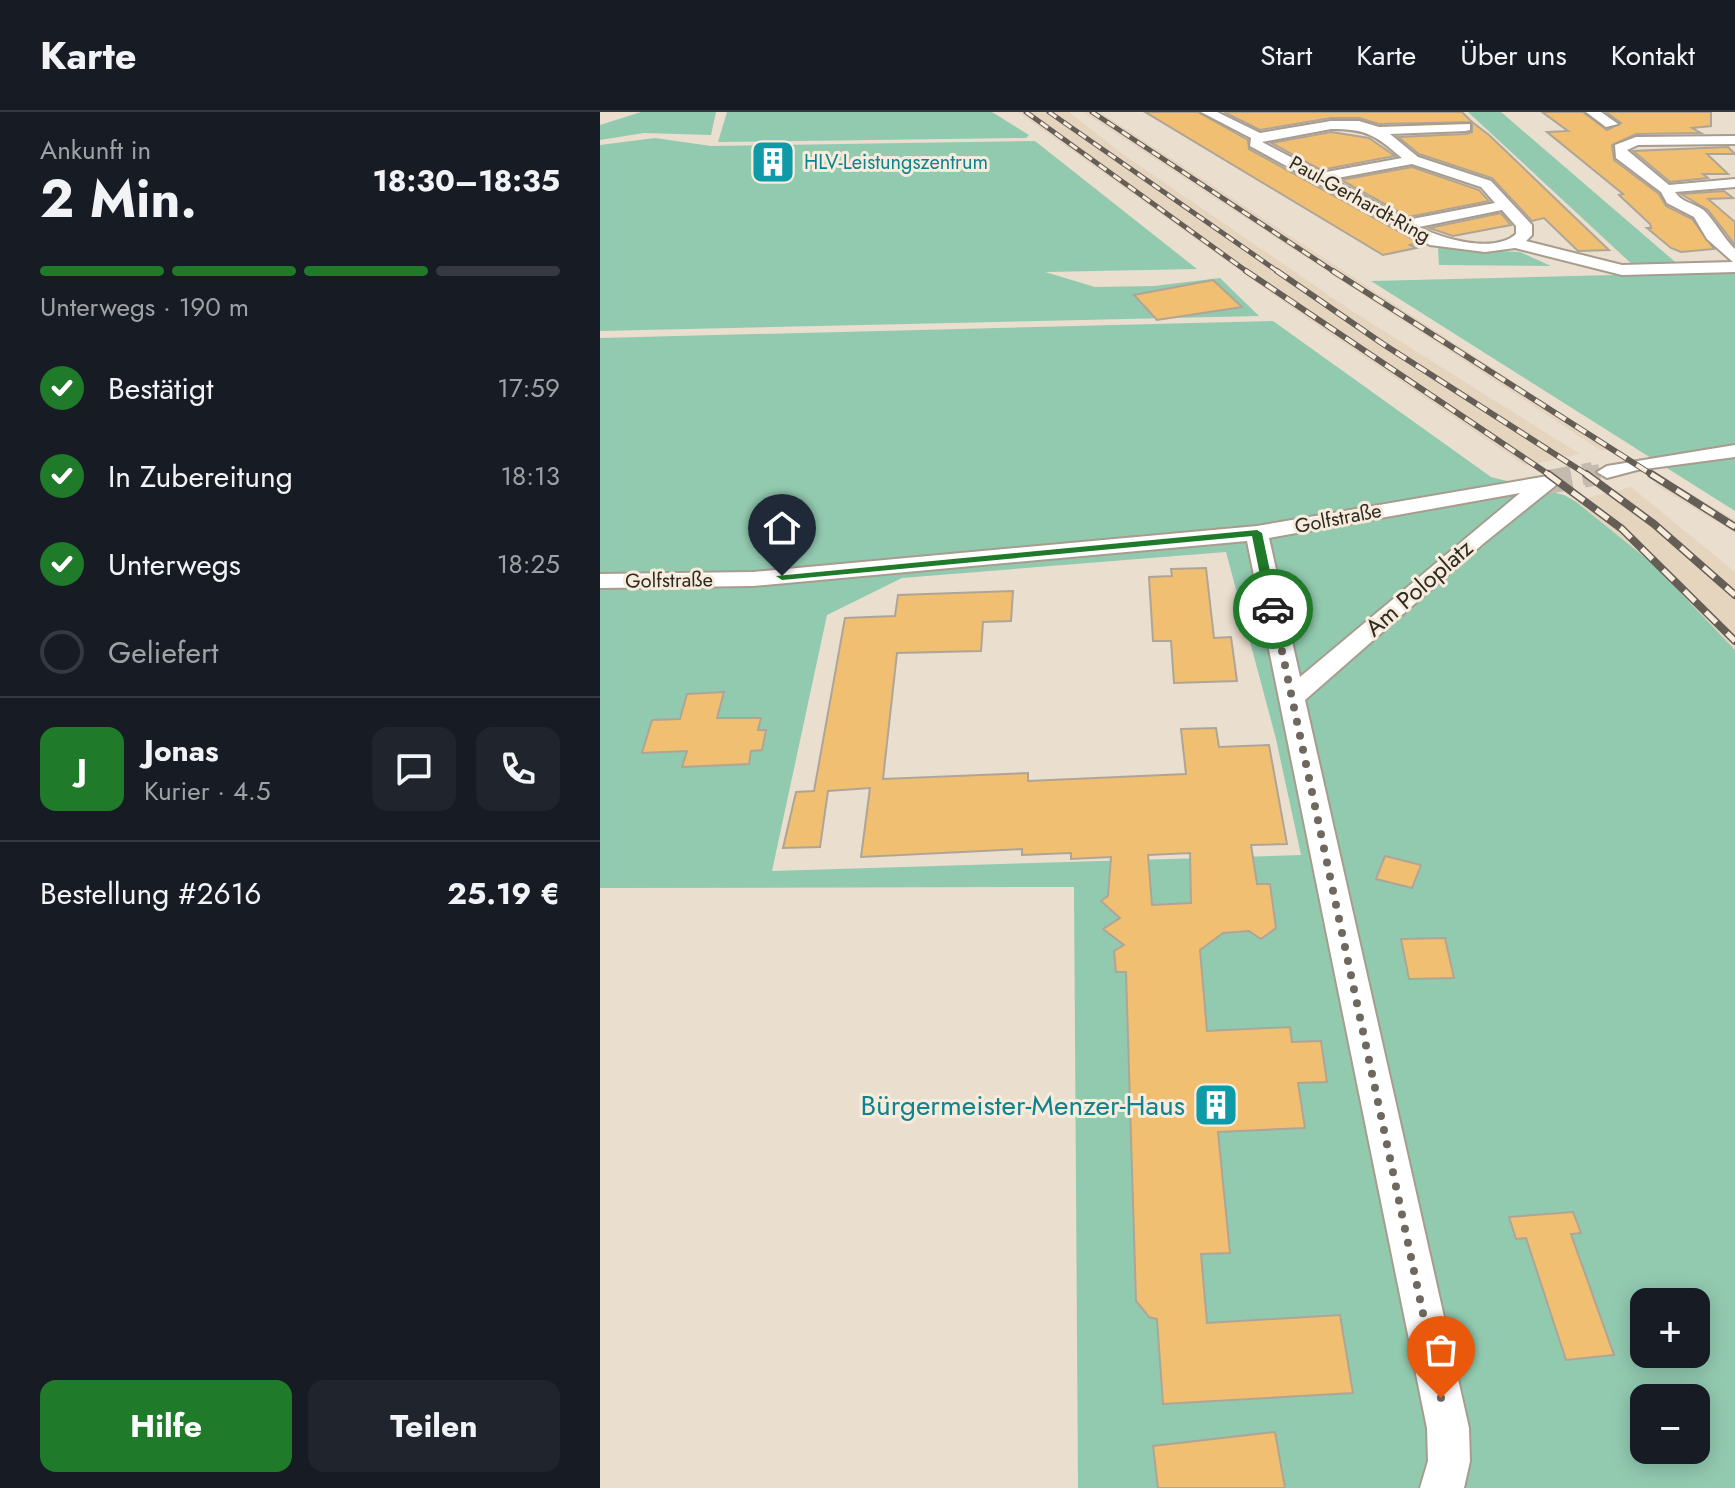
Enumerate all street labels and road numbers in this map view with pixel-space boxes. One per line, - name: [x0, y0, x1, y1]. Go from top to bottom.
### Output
- street label: Paul-Gerhardt-Ring: [1284, 149, 1436, 250]
- street label: Golfstraße: [1292, 496, 1384, 541]
- street label: Am Poloplatz: [1357, 531, 1481, 645]
- street label: Golfstraße: [625, 565, 713, 596]

